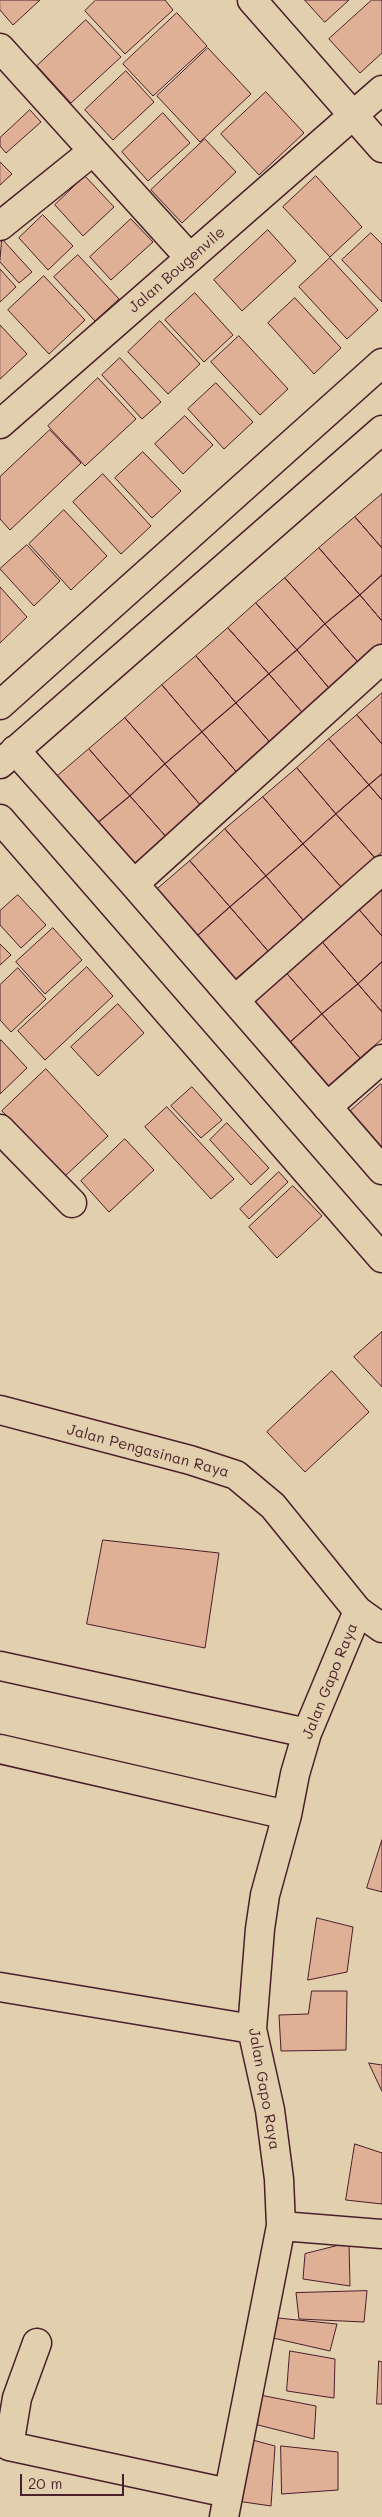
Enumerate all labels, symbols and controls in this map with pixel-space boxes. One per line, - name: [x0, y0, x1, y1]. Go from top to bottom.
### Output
- street label: Jalan Bougenvile: [125, 223, 229, 317]
- street label: Jalan Pengasinan Raya: [65, 1421, 231, 1481]
- street label: Jalan Gapo Raya: [299, 1620, 361, 1742]
- street label: Jalan Gapo Raya: [244, 2027, 284, 2151]
- scale bar: [22, 2464, 126, 2496]
- text: 20 m: [28, 2473, 62, 2493]

